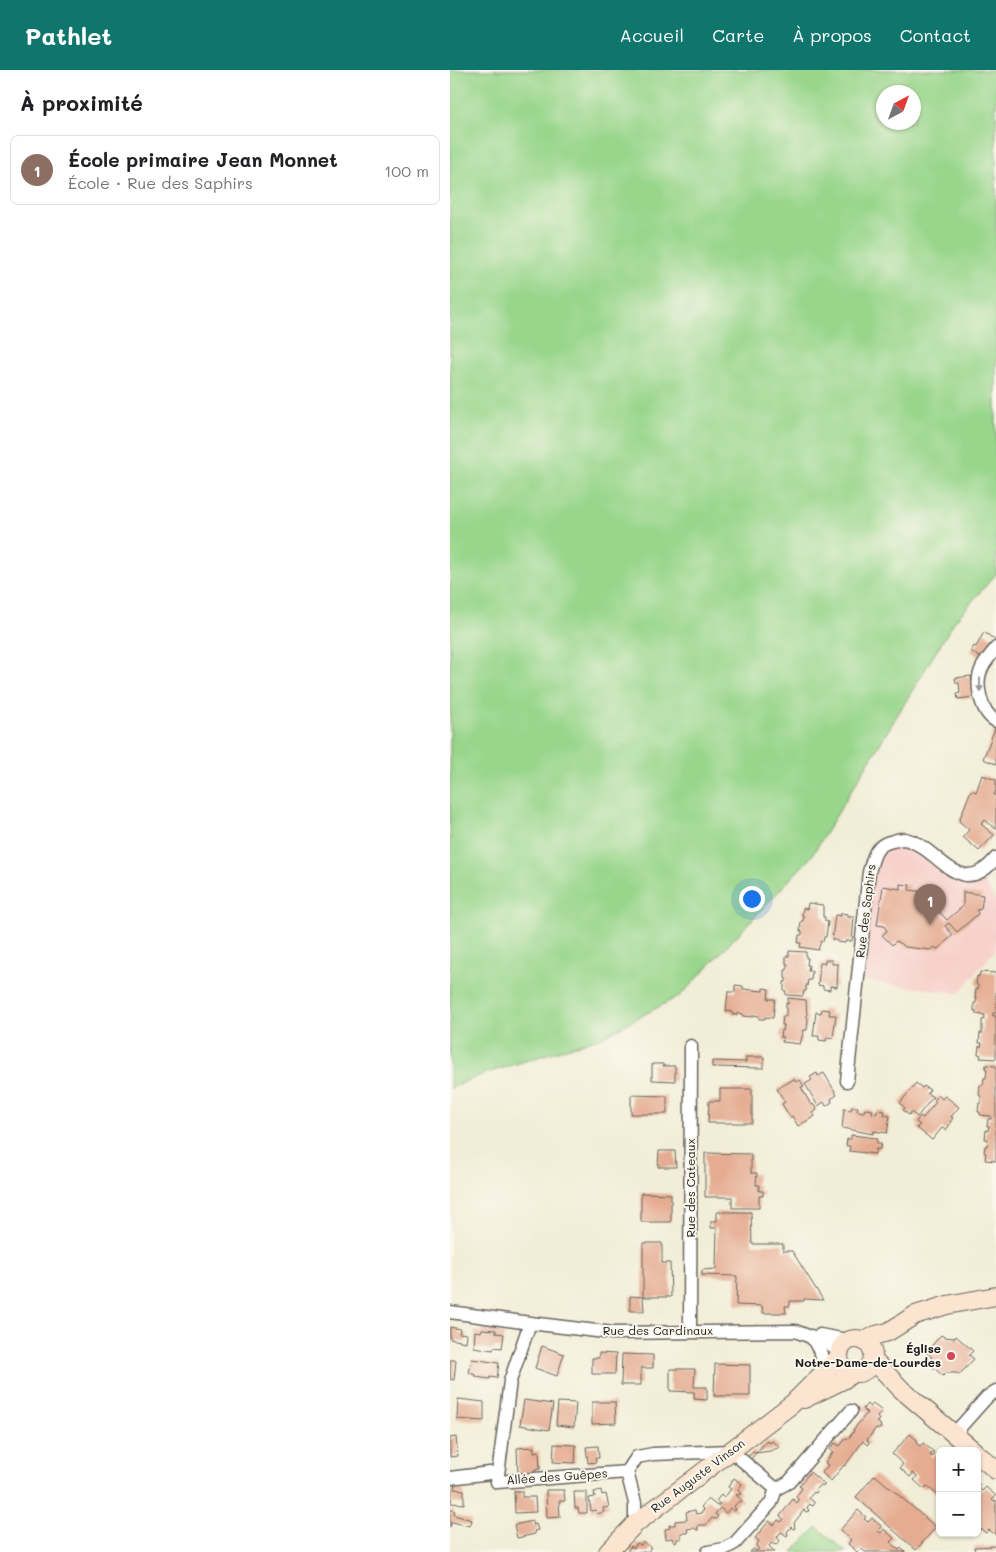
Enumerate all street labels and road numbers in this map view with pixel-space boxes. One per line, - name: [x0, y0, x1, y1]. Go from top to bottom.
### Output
- street label: Rue des Saphirs: [851, 863, 879, 959]
- street label: Rue des Cateaux: [682, 1138, 698, 1238]
- street label: Rue des Cardinaux: [603, 1322, 713, 1338]
- street label: Rue Auguste Vinson: [647, 1435, 748, 1516]
- street label: Allée des Guêpes: [506, 1464, 608, 1488]

